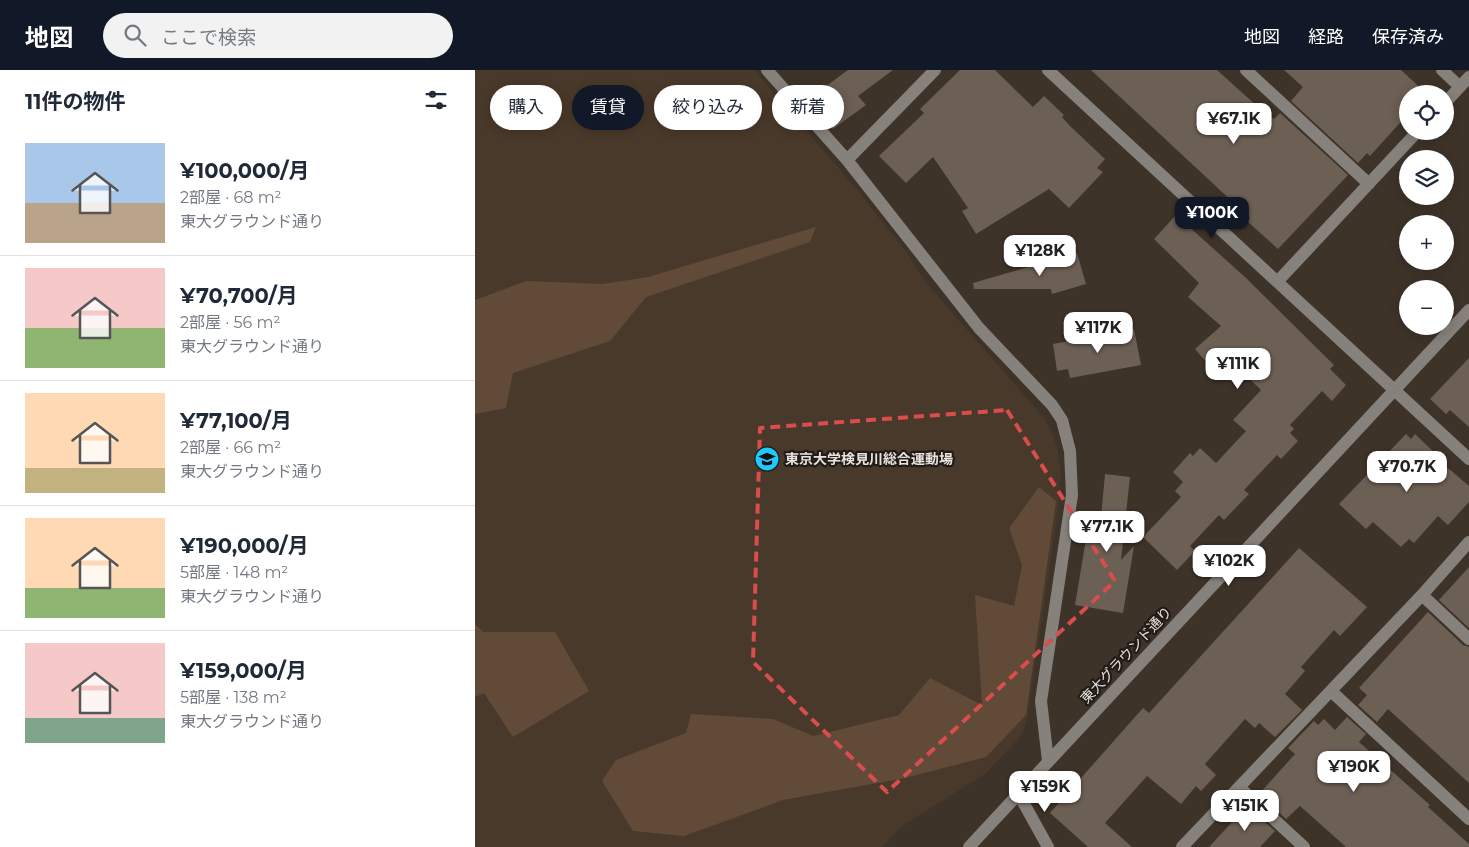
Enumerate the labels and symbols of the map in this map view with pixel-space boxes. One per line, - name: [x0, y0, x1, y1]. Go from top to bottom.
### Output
- pin: ¥67.1K: [1193, 102, 1275, 145]
- pin: ¥100K: [1177, 196, 1247, 239]
- pin: ¥128K: [1005, 234, 1075, 277]
- pin: ¥117K: [1063, 312, 1133, 354]
- pin: ¥111K: [1203, 348, 1273, 390]
- school or university icon: 東京大学検見川総合運動場: [754, 446, 780, 472]
- place label: 東京大学検見川総合運動場: [785, 450, 953, 468]
- pin: ¥70.7K: [1366, 450, 1448, 493]
- pin: ¥77.1K: [1066, 510, 1148, 553]
- pin: ¥102K: [1194, 544, 1264, 587]
- street label: 東大グラウンド通り: [1076, 603, 1176, 707]
- pin: ¥190K: [1319, 750, 1389, 793]
- pin: ¥159K: [1010, 770, 1080, 813]
- pin: ¥151K: [1210, 790, 1280, 832]

